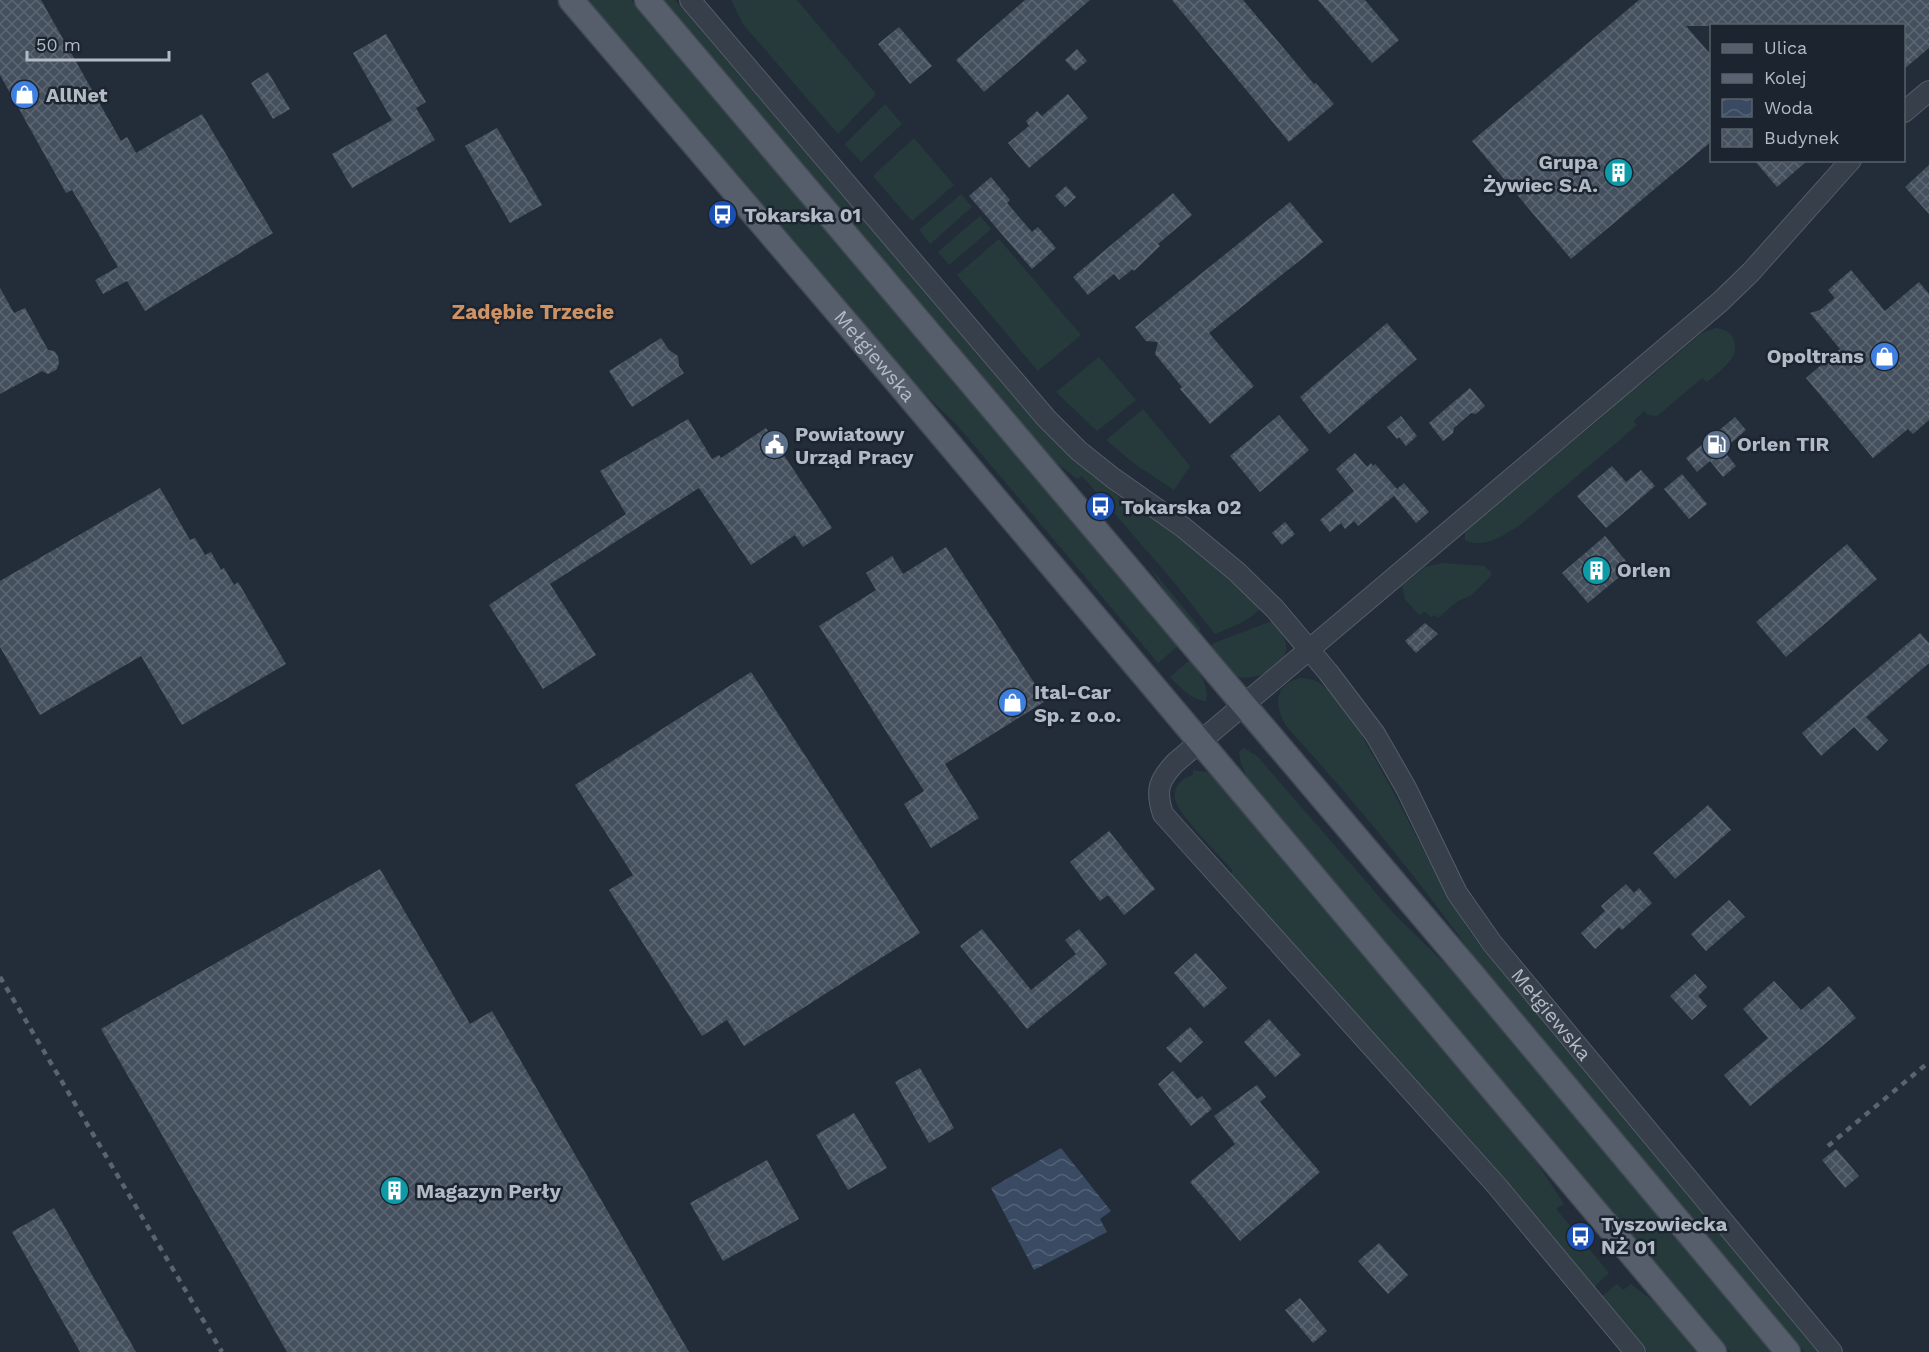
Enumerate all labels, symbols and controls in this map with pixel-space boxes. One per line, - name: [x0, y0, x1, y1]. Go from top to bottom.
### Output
- scale bar: [27, 24, 170, 62]
- legend: [1710, 24, 1905, 162]
- text: 50 m: [36, 34, 81, 55]
- text: Ulica: [1764, 37, 1807, 58]
- text: Kolej: [1764, 67, 1807, 88]
- shop icon: AllNet: [9, 79, 41, 111]
- place label: AllNet: [46, 83, 108, 107]
- text: Woda: [1764, 97, 1813, 118]
- text: Budynek: [1764, 127, 1839, 148]
- place label: Grupa Żywiec S.A.: [1483, 150, 1598, 197]
- building icon: Grupa Żywiec S.A.: [1603, 157, 1635, 189]
- bus stop icon: Tokarska 01: [707, 199, 739, 231]
- place label: Tokarska 01: [744, 203, 861, 227]
- district label: Zadębie Trzecie: [452, 299, 614, 324]
- street label: Mełgiewska: [829, 305, 920, 407]
- shop icon: Opoltrans: [1869, 340, 1901, 372]
- place label: Opoltrans: [1767, 344, 1864, 368]
- place label: Powiatowy Urząd Pracy: [795, 422, 914, 469]
- fuel station icon: Orlen TIR: [1700, 428, 1732, 460]
- public building icon: Powiatowy Urząd Pracy: [758, 429, 790, 461]
- place label: Orlen TIR: [1737, 432, 1830, 456]
- bus stop icon: Tokarska 02: [1084, 491, 1116, 523]
- place label: Tokarska 02: [1121, 495, 1242, 519]
- building icon: Orlen: [1580, 554, 1612, 586]
- place label: Orlen: [1617, 558, 1671, 582]
- place label: Ital-Car Sp. z o.o.: [1034, 680, 1121, 727]
- shop icon: Ital-Car Sp. z o.o.: [997, 687, 1029, 719]
- street label: Mełgiewska: [1506, 963, 1597, 1065]
- building icon: Magazyn Perły: [379, 1175, 411, 1207]
- place label: Magazyn Perły: [416, 1179, 561, 1203]
- place label: Tyszowiecka NŻ 01: [1601, 1212, 1728, 1259]
- bus stop icon: Tyszowiecka NŻ 01: [1564, 1220, 1596, 1252]

